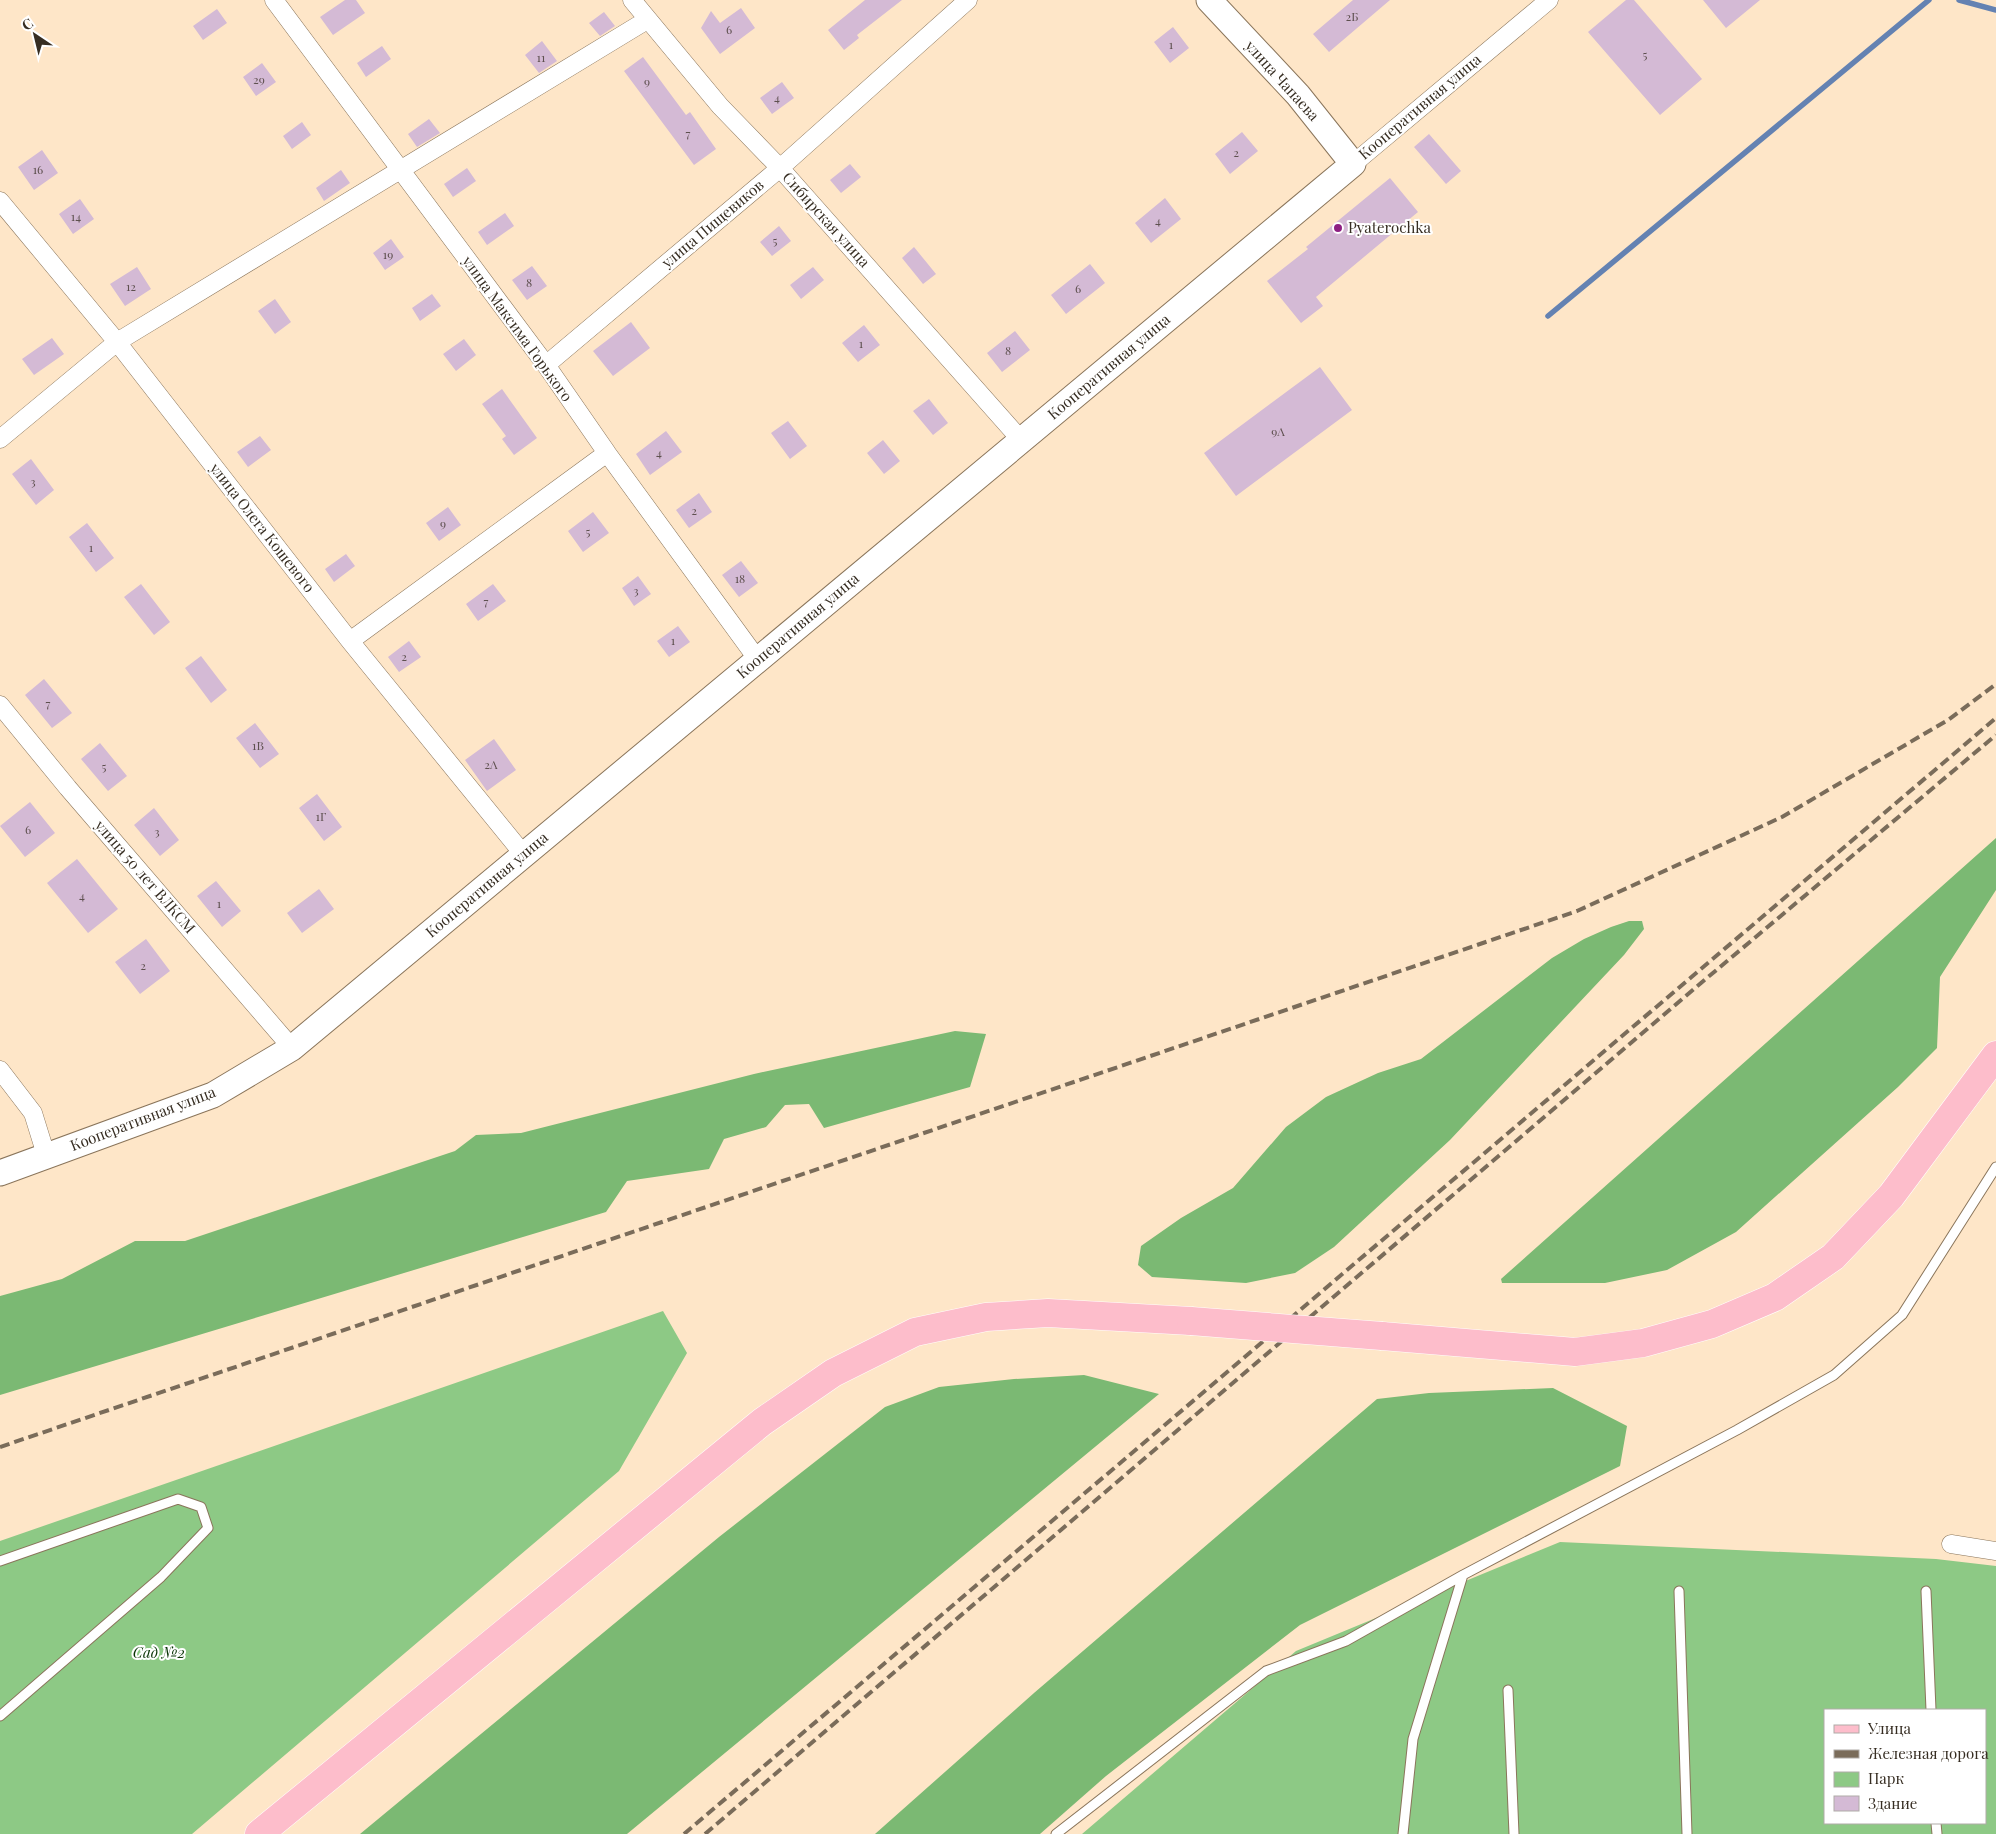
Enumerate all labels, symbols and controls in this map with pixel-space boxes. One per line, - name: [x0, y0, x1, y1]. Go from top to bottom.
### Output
- house number: 2Б: [1346, 8, 1358, 24]
- north arrow: [10, 10, 60, 60]
- text: С: [18, 13, 37, 35]
- house number: 6: [726, 21, 732, 37]
- street label: улица Чапаева: [1241, 35, 1325, 125]
- house number: 1: [1169, 36, 1174, 52]
- house number: 5: [1643, 46, 1648, 62]
- house number: 11: [537, 49, 546, 65]
- street label: Кооперативная улица: [1354, 49, 1485, 163]
- house number: 29: [253, 71, 265, 87]
- house number: 9: [644, 73, 650, 89]
- house number: 4: [774, 89, 780, 105]
- house number: 7: [686, 125, 691, 141]
- house number: 2: [1233, 144, 1239, 160]
- house number: 16: [33, 161, 43, 177]
- street label: Сибирская улица: [779, 167, 875, 272]
- street label: улица Пищевиков: [656, 175, 768, 273]
- house number: 14: [71, 208, 81, 224]
- house number: 4: [1155, 212, 1161, 228]
- place label: Pyaterochka: [1348, 217, 1431, 237]
- marker: Pyaterochka: [1332, 222, 1344, 234]
- house number: 5: [773, 232, 778, 248]
- house number: 19: [383, 246, 393, 262]
- street label: улица Максима Горького: [458, 251, 577, 405]
- house number: 8: [526, 274, 532, 290]
- house number: 12: [126, 278, 136, 294]
- house number: 6: [1075, 280, 1081, 296]
- street label: Кооперативная улица: [1043, 309, 1174, 423]
- house number: 1: [859, 335, 864, 351]
- house number: 8: [1005, 342, 1011, 358]
- house number: 9А: [1271, 423, 1285, 439]
- house number: 4: [656, 444, 662, 460]
- street label: улица Олега Кошевого: [205, 458, 320, 596]
- house number: 3: [30, 473, 36, 489]
- house number: 2: [691, 502, 697, 518]
- house number: 9: [440, 515, 446, 531]
- house number: 5: [586, 523, 591, 539]
- house number: 1: [89, 539, 94, 555]
- street label: Кооперативная улица: [732, 568, 863, 682]
- house number: 18: [735, 570, 745, 586]
- house number: 3: [633, 582, 639, 598]
- house number: 7: [484, 593, 489, 609]
- house number: 1: [671, 632, 676, 648]
- house number: 2: [401, 648, 407, 664]
- house number: 7: [46, 695, 51, 711]
- house number: 1В: [252, 737, 264, 753]
- house number: 2А: [484, 756, 498, 772]
- house number: 5: [102, 758, 107, 774]
- house number: 1Г: [316, 808, 327, 824]
- street label: улица 50 лет ВЛКСМ: [90, 815, 201, 937]
- house number: 6: [25, 821, 31, 837]
- house number: 3: [154, 823, 160, 839]
- street label: Кооперативная улица: [421, 827, 552, 941]
- house number: 4: [79, 887, 85, 903]
- house number: 1: [217, 895, 222, 911]
- house number: 2: [140, 957, 146, 973]
- street label: Кооперативная улица: [67, 1081, 219, 1155]
- park label: Сад №2: [133, 1642, 185, 1662]
- legend: [1824, 1709, 1986, 1824]
- text: Улица: [1867, 1718, 1911, 1738]
- text: Железная дорога: [1868, 1743, 1989, 1763]
- text: Парк: [1868, 1768, 1904, 1788]
- text: Здание: [1868, 1793, 1917, 1813]

